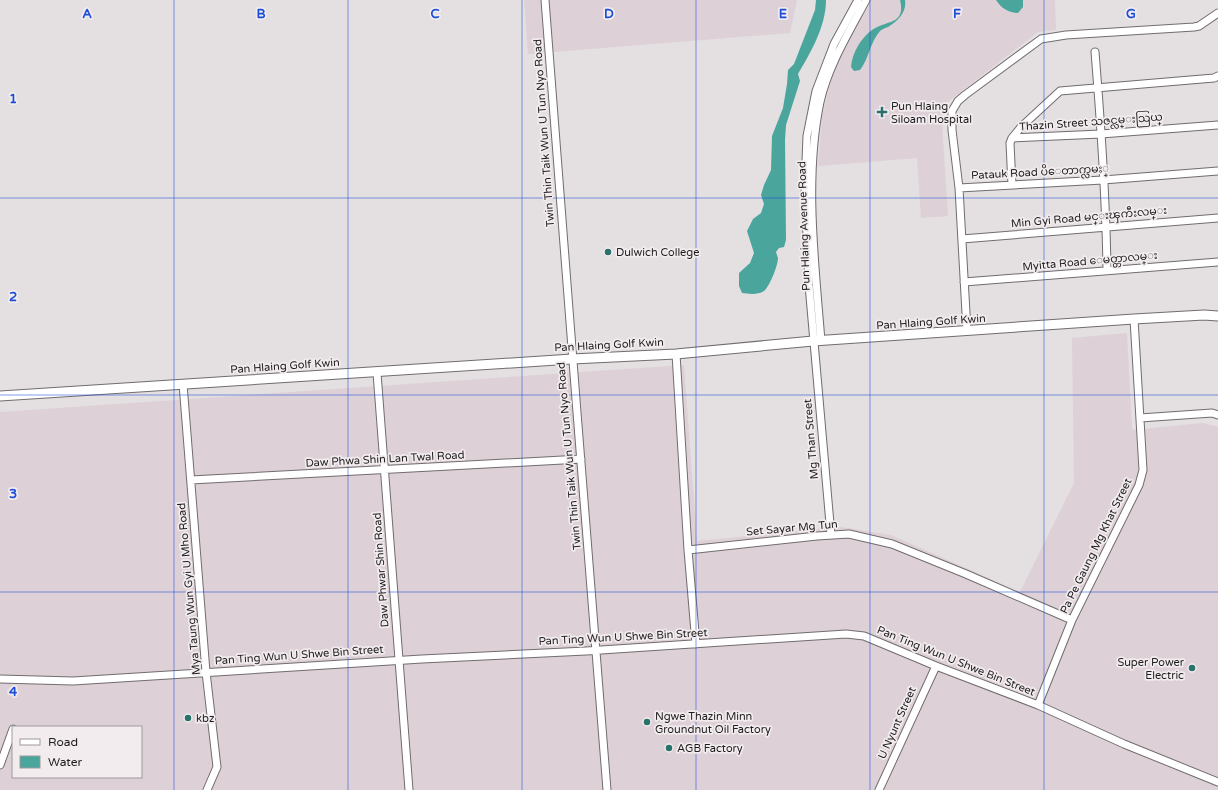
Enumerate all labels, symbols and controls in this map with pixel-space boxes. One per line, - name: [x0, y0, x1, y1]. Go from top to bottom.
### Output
- text: A: [82, 6, 92, 22]
- text: B: [256, 6, 266, 22]
- text: C: [430, 6, 440, 22]
- text: D: [604, 6, 614, 22]
- text: E: [779, 6, 787, 22]
- text: F: [953, 6, 961, 22]
- text: G: [1126, 6, 1136, 22]
- street label: Twin Thin Taik Wun U Tun Nyo Road: [531, 39, 557, 227]
- text: 1: [9, 91, 17, 107]
- place label: Pun Hlaing Siloam Hospital: [891, 100, 972, 126]
- marker: Pun Hlaing Siloam Hospital: [876, 106, 888, 118]
- street label: Thazin Street သဇင္လမ္းသြယ္: [1019, 110, 1163, 136]
- street label: Pun Hlaing Avenue Road: [795, 161, 813, 291]
- street label: Patauk Road ပိေတာက္လမး္: [971, 161, 1109, 184]
- street label: Min Gyi Road မင္းၾကီးလမ္း: [1010, 203, 1168, 233]
- place label: Dulwich College: [616, 246, 700, 259]
- marker: Dulwich College: [603, 247, 613, 257]
- street label: Myitta Road ေမတ္တာလမ္း: [1022, 249, 1158, 276]
- text: 2: [9, 289, 17, 305]
- street label: Pan Hlaing Golf Kwin: [876, 312, 986, 332]
- street label: Pan Hlaing Golf Kwin: [554, 336, 664, 354]
- street label: Pan Hlaing Golf Kwin: [230, 356, 340, 376]
- street label: Twin Thin Taik Wun U Tun Nyo Road: [554, 362, 584, 550]
- street label: Mg Than Street: [801, 398, 821, 480]
- street label: Daw Phwa Shin Lan Twal Road: [305, 448, 465, 470]
- street label: Pa Pe Gaung Mg Khat Street: [1057, 476, 1135, 616]
- text: 3: [9, 486, 17, 502]
- street label: Mya Taung Wun Gyi U Mho Road: [175, 502, 203, 676]
- street label: Daw Phwar Shin Road: [371, 512, 391, 628]
- street label: Set Sayar Mg Tun: [746, 518, 838, 538]
- street label: Pan Ting Wun U Shwe Bin Street: [875, 623, 1037, 699]
- street label: Pan Ting Wun U Shwe Bin Street: [538, 626, 708, 648]
- street label: Pan Ting Wun U Shwe Bin Street: [214, 643, 384, 667]
- place label: Super Power Electric: [1117, 656, 1185, 682]
- marker: Super Power Electric: [1187, 663, 1197, 673]
- text: 4: [9, 684, 18, 700]
- street label: U Nyunt Street: [875, 685, 919, 761]
- place label: Ngwe Thazin Minn Groundnut Oil Factory: [655, 710, 771, 736]
- place label: kbz: [196, 712, 215, 725]
- marker: kbz: [183, 713, 193, 723]
- marker: Ngwe Thazin Minn Groundnut Oil Factory: [642, 717, 652, 727]
- legend: [12, 726, 142, 778]
- text: Road: [48, 735, 78, 749]
- place label: AGB Factory: [677, 742, 743, 755]
- marker: AGB Factory: [664, 743, 674, 753]
- text: Water: [48, 755, 83, 769]

